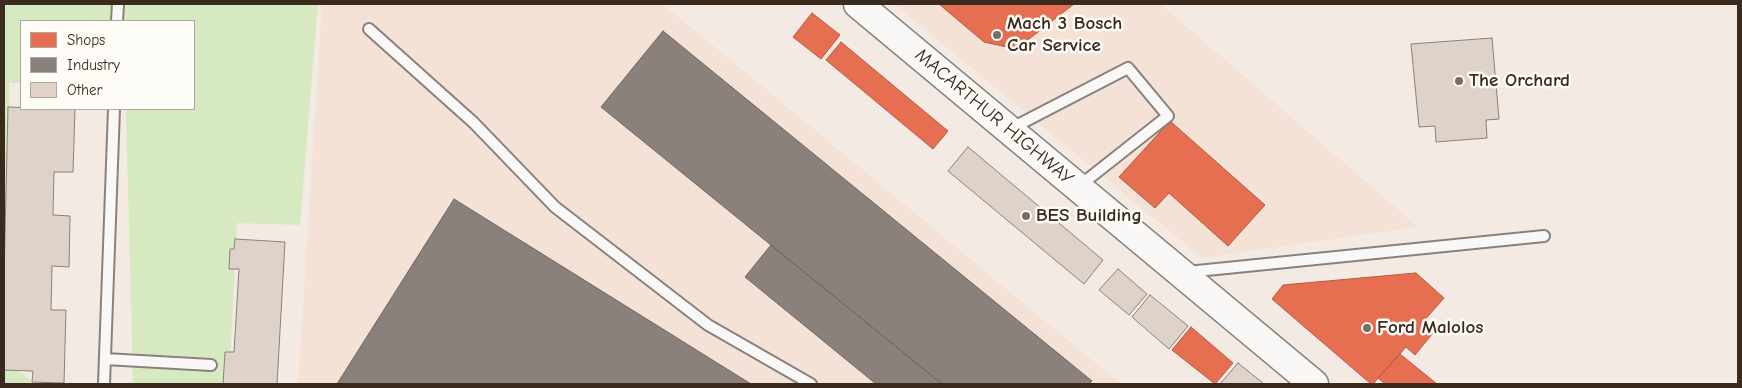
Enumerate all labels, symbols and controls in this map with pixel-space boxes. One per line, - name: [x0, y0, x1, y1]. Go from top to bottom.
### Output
- place label: Mach 3 Bosch Car Service: [1007, 13, 1122, 57]
- legend: [20, 20, 195, 110]
- marker: Mach 3 Bosch Car Service: [991, 29, 1003, 41]
- text: Shops: [67, 31, 105, 49]
- street label: MACARTHUR HIGHWAY: [910, 44, 1078, 190]
- text: Industry: [67, 56, 120, 74]
- place label: The Orchard: [1469, 70, 1570, 92]
- marker: The Orchard: [1453, 75, 1465, 87]
- text: Other: [67, 81, 102, 99]
- place label: BES Building: [1036, 205, 1142, 227]
- marker: BES Building: [1020, 210, 1032, 222]
- place label: Ford Malolos: [1377, 317, 1483, 339]
- marker: Ford Malolos: [1361, 322, 1373, 334]

